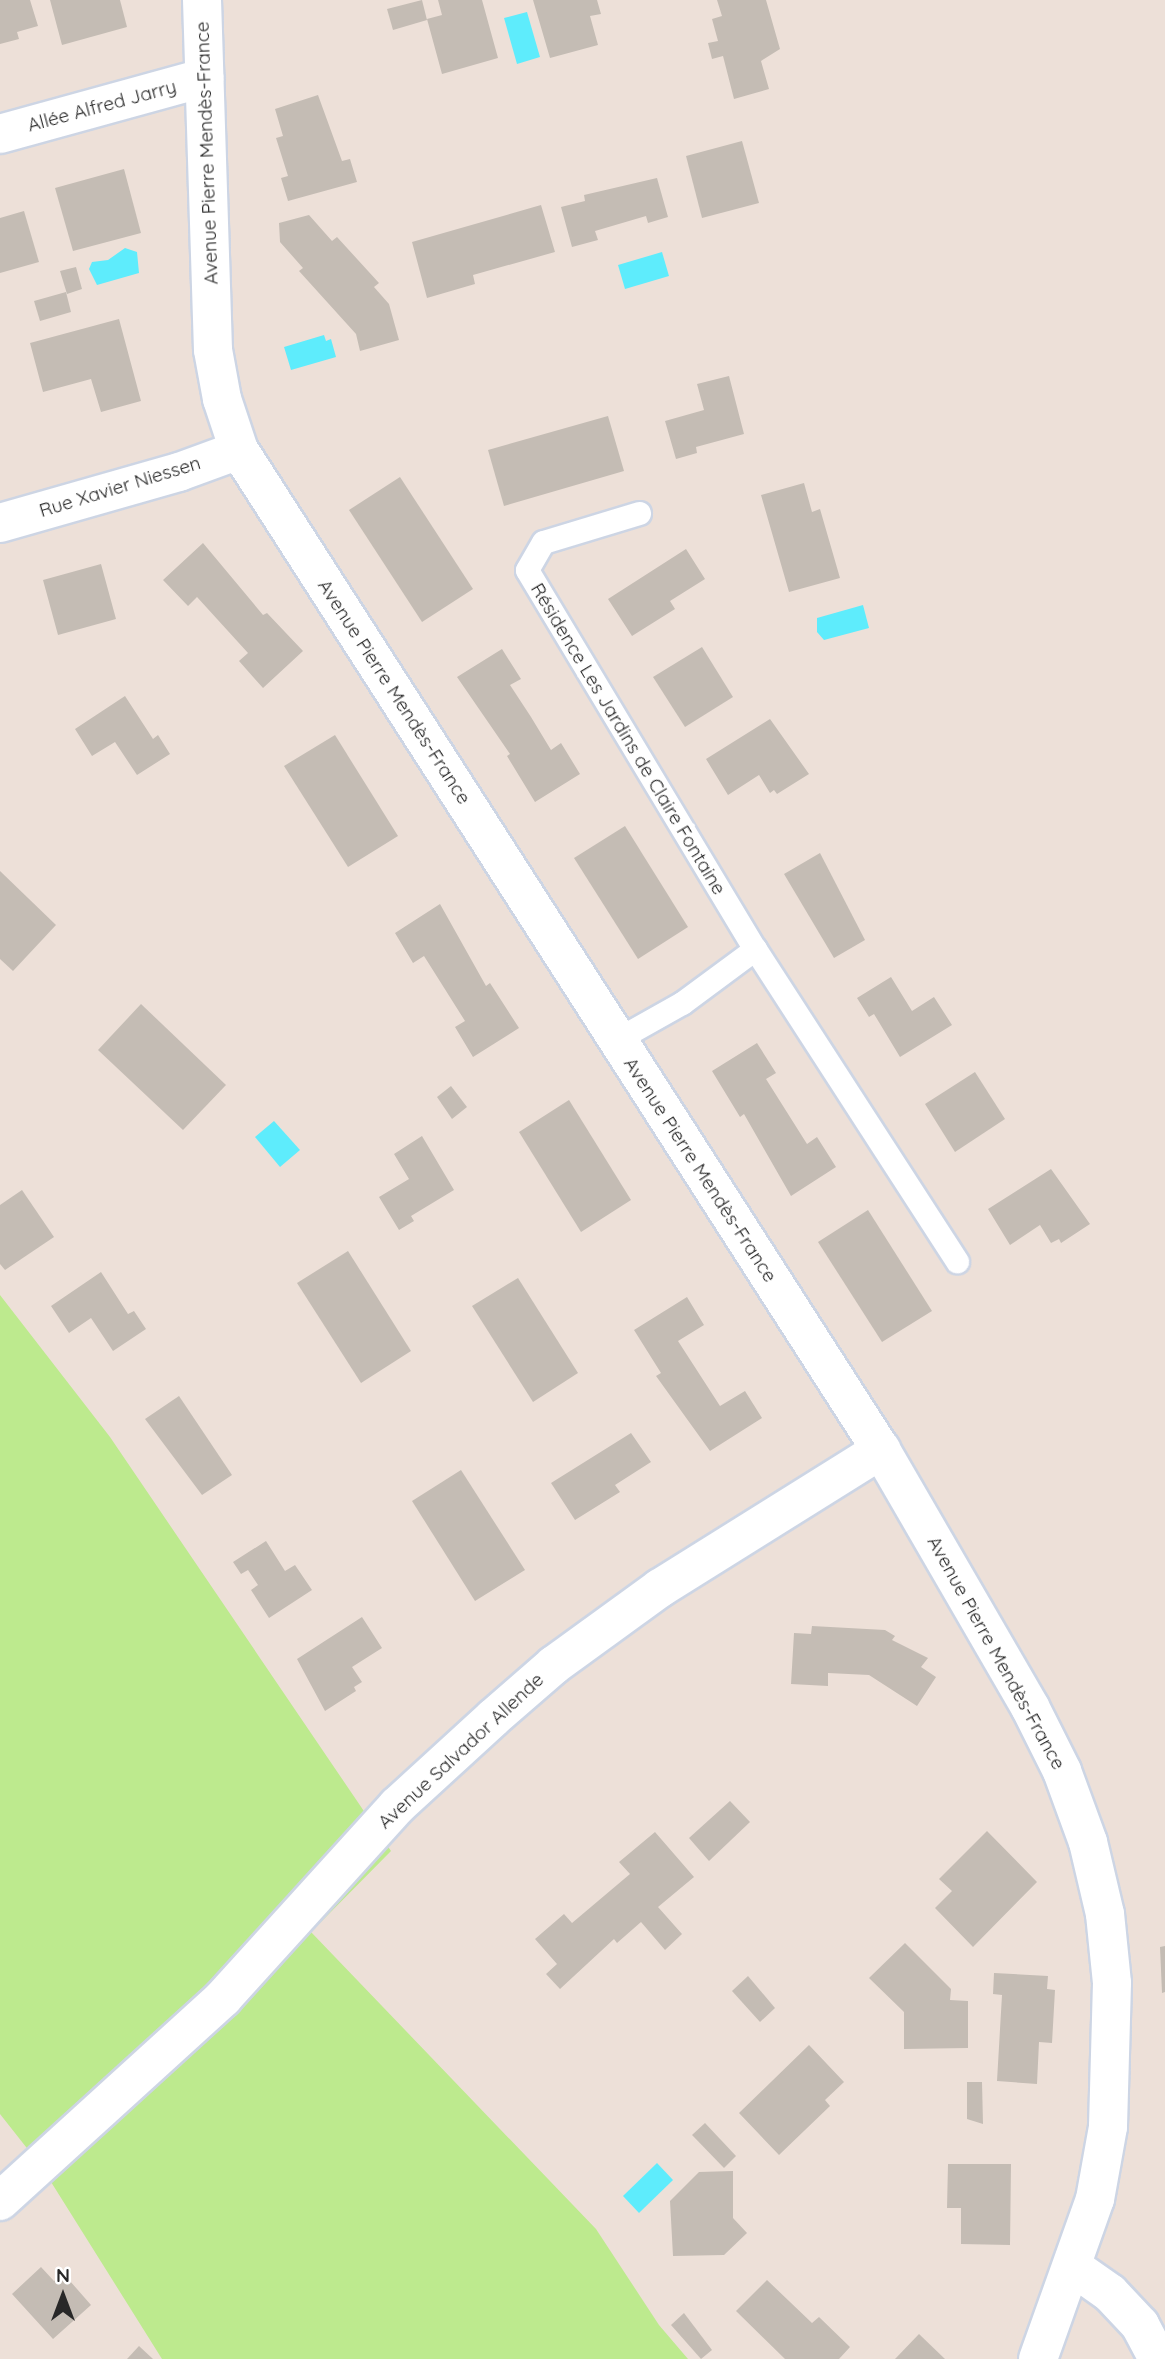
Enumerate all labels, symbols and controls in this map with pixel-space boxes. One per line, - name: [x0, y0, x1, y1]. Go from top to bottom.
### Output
- street label: Avenue Pierre Mendès-France: [191, 21, 223, 285]
- street label: Allée Alfred Jarry: [25, 75, 179, 137]
- street label: Rue Xavier Niessen: [37, 452, 203, 522]
- street label: Avenue Pierre Mendès-France: [313, 575, 475, 809]
- street label: Résidence Les Jardins de Claire Fontaine: [526, 579, 730, 899]
- street label: Avenue Pierre Mendès-France: [619, 1053, 781, 1287]
- street label: Avenue Pierre Mendès-France: [922, 1532, 1070, 1774]
- street label: Avenue Salvador Allende: [373, 1668, 549, 1834]
- north arrow: [28, 2261, 98, 2331]
- text: N: [56, 2263, 70, 2287]

